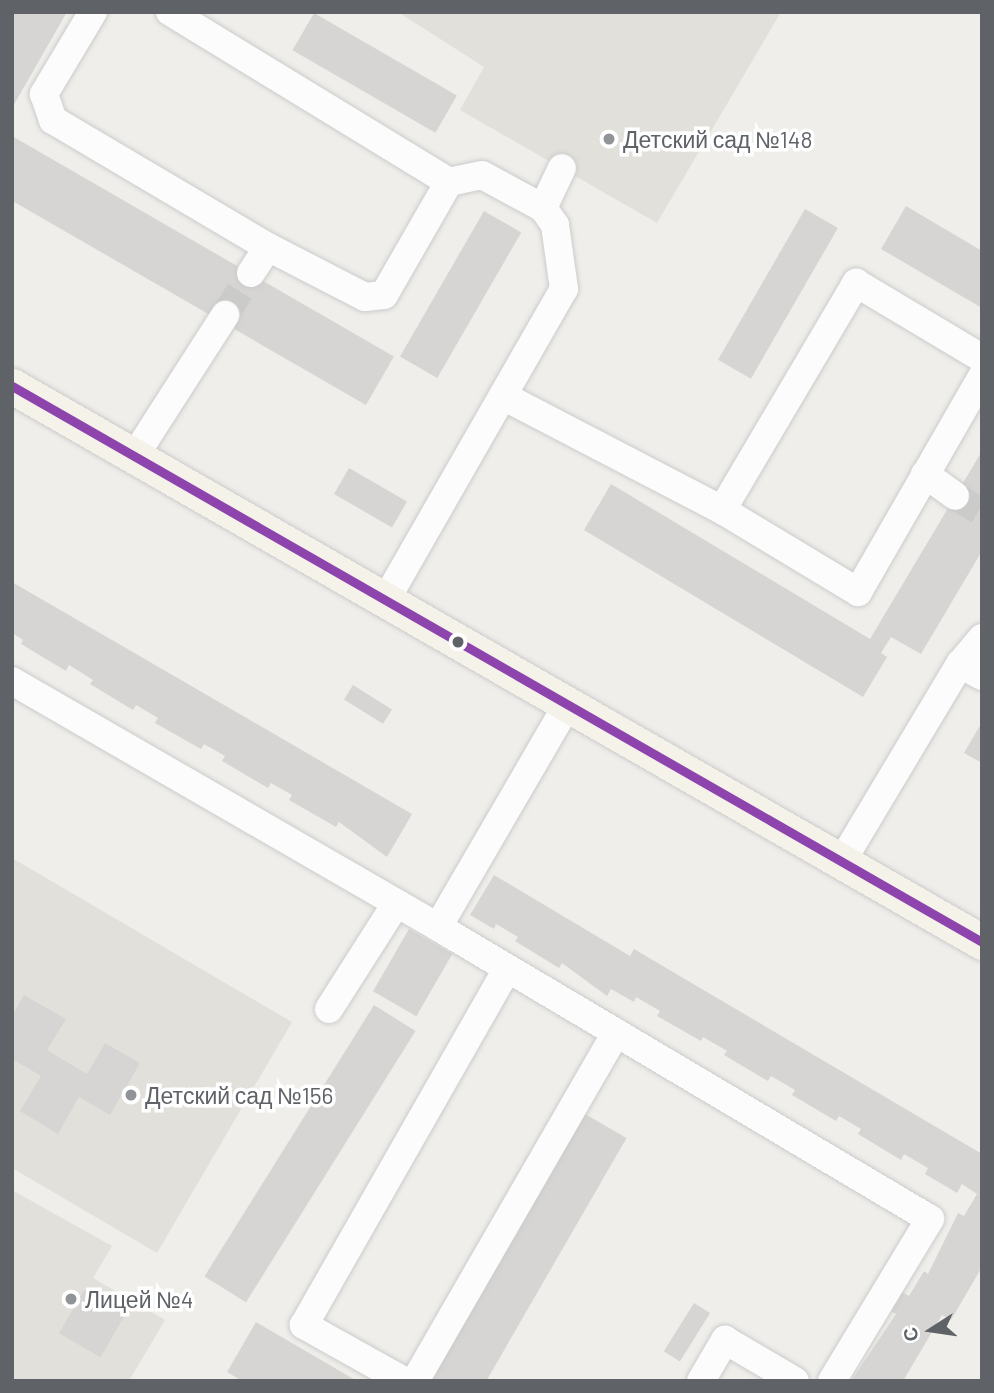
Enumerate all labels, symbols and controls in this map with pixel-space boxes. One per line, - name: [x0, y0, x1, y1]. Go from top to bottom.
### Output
- place label: Детский сад №148: [623, 125, 812, 153]
- marker: Детский сад №148: [601, 131, 617, 147]
- unlabelled marker: [451, 635, 465, 649]
- place label: Детский сад №156: [145, 1081, 333, 1109]
- marker: Детский сад №156: [123, 1087, 139, 1103]
- place label: Лицей №4: [85, 1285, 193, 1313]
- marker: Лицей №4: [63, 1291, 79, 1307]
- north arrow: [896, 1295, 966, 1365]
- text: С: [897, 1325, 923, 1344]

